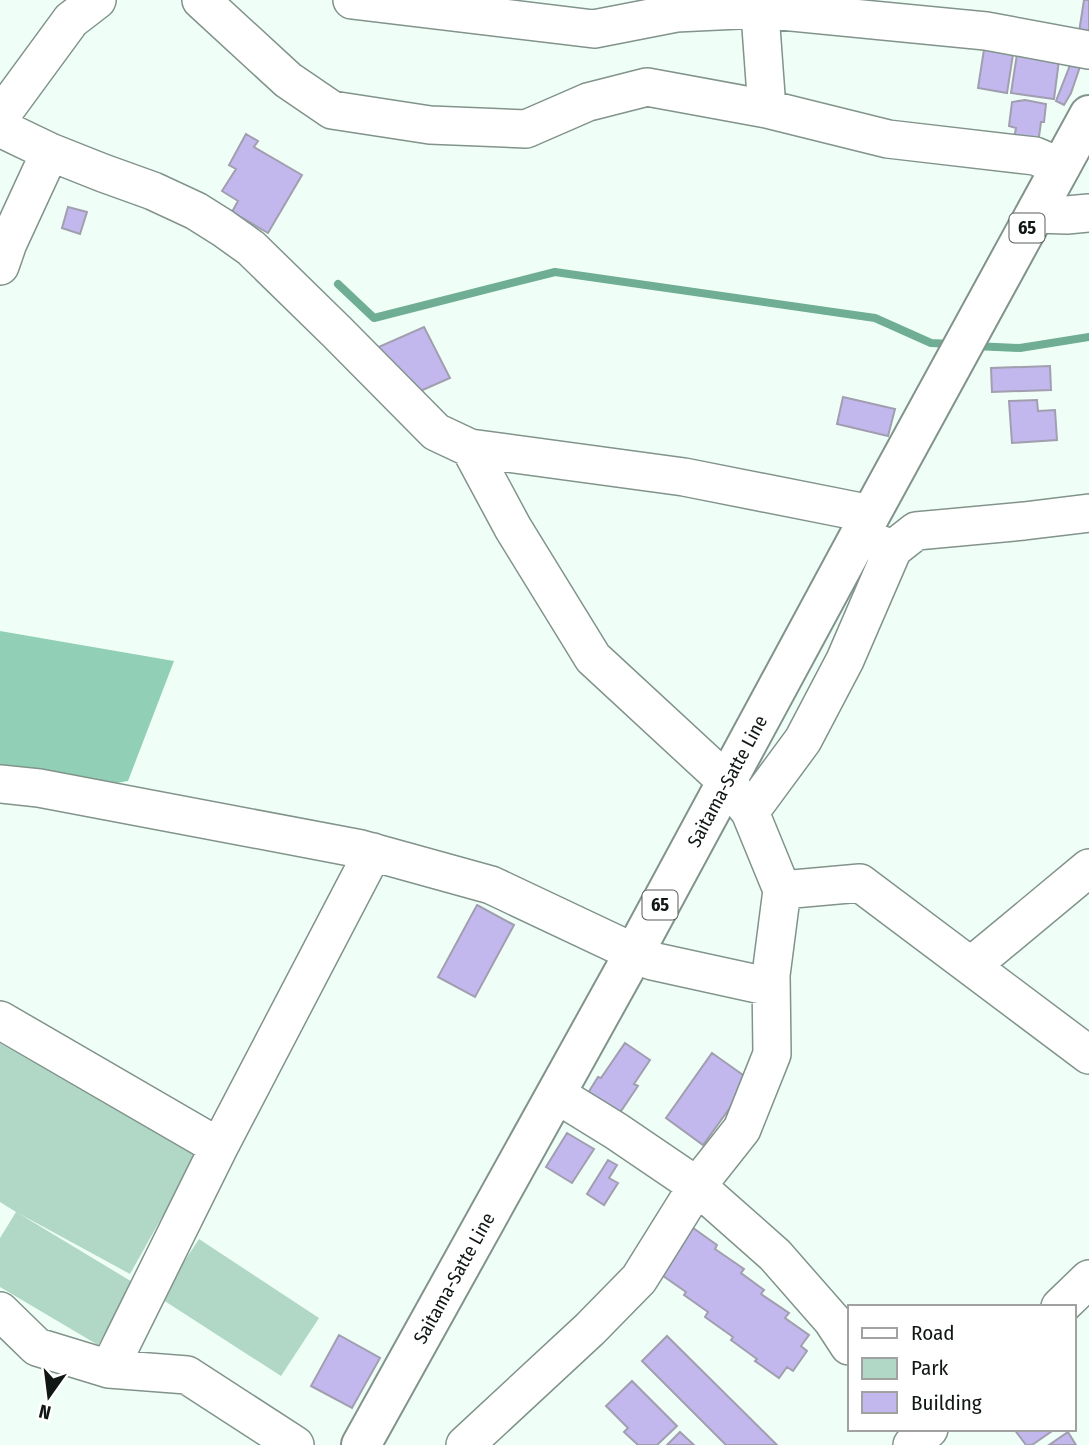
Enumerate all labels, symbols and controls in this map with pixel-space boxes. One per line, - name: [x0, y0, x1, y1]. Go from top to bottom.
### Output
- road number: 65: [1010, 213, 1044, 242]
- street label: Saitama-Satte Line: [682, 711, 772, 851]
- road number: 65: [642, 890, 678, 920]
- street label: Saitama-Satte Line: [409, 1209, 500, 1348]
- legend: [848, 1305, 1075, 1431]
- text: Road: [911, 1320, 955, 1346]
- text: Park: [911, 1355, 949, 1381]
- north arrow: [14, 1361, 84, 1431]
- text: Building: [911, 1390, 982, 1416]
- text: N: [37, 1399, 53, 1425]

